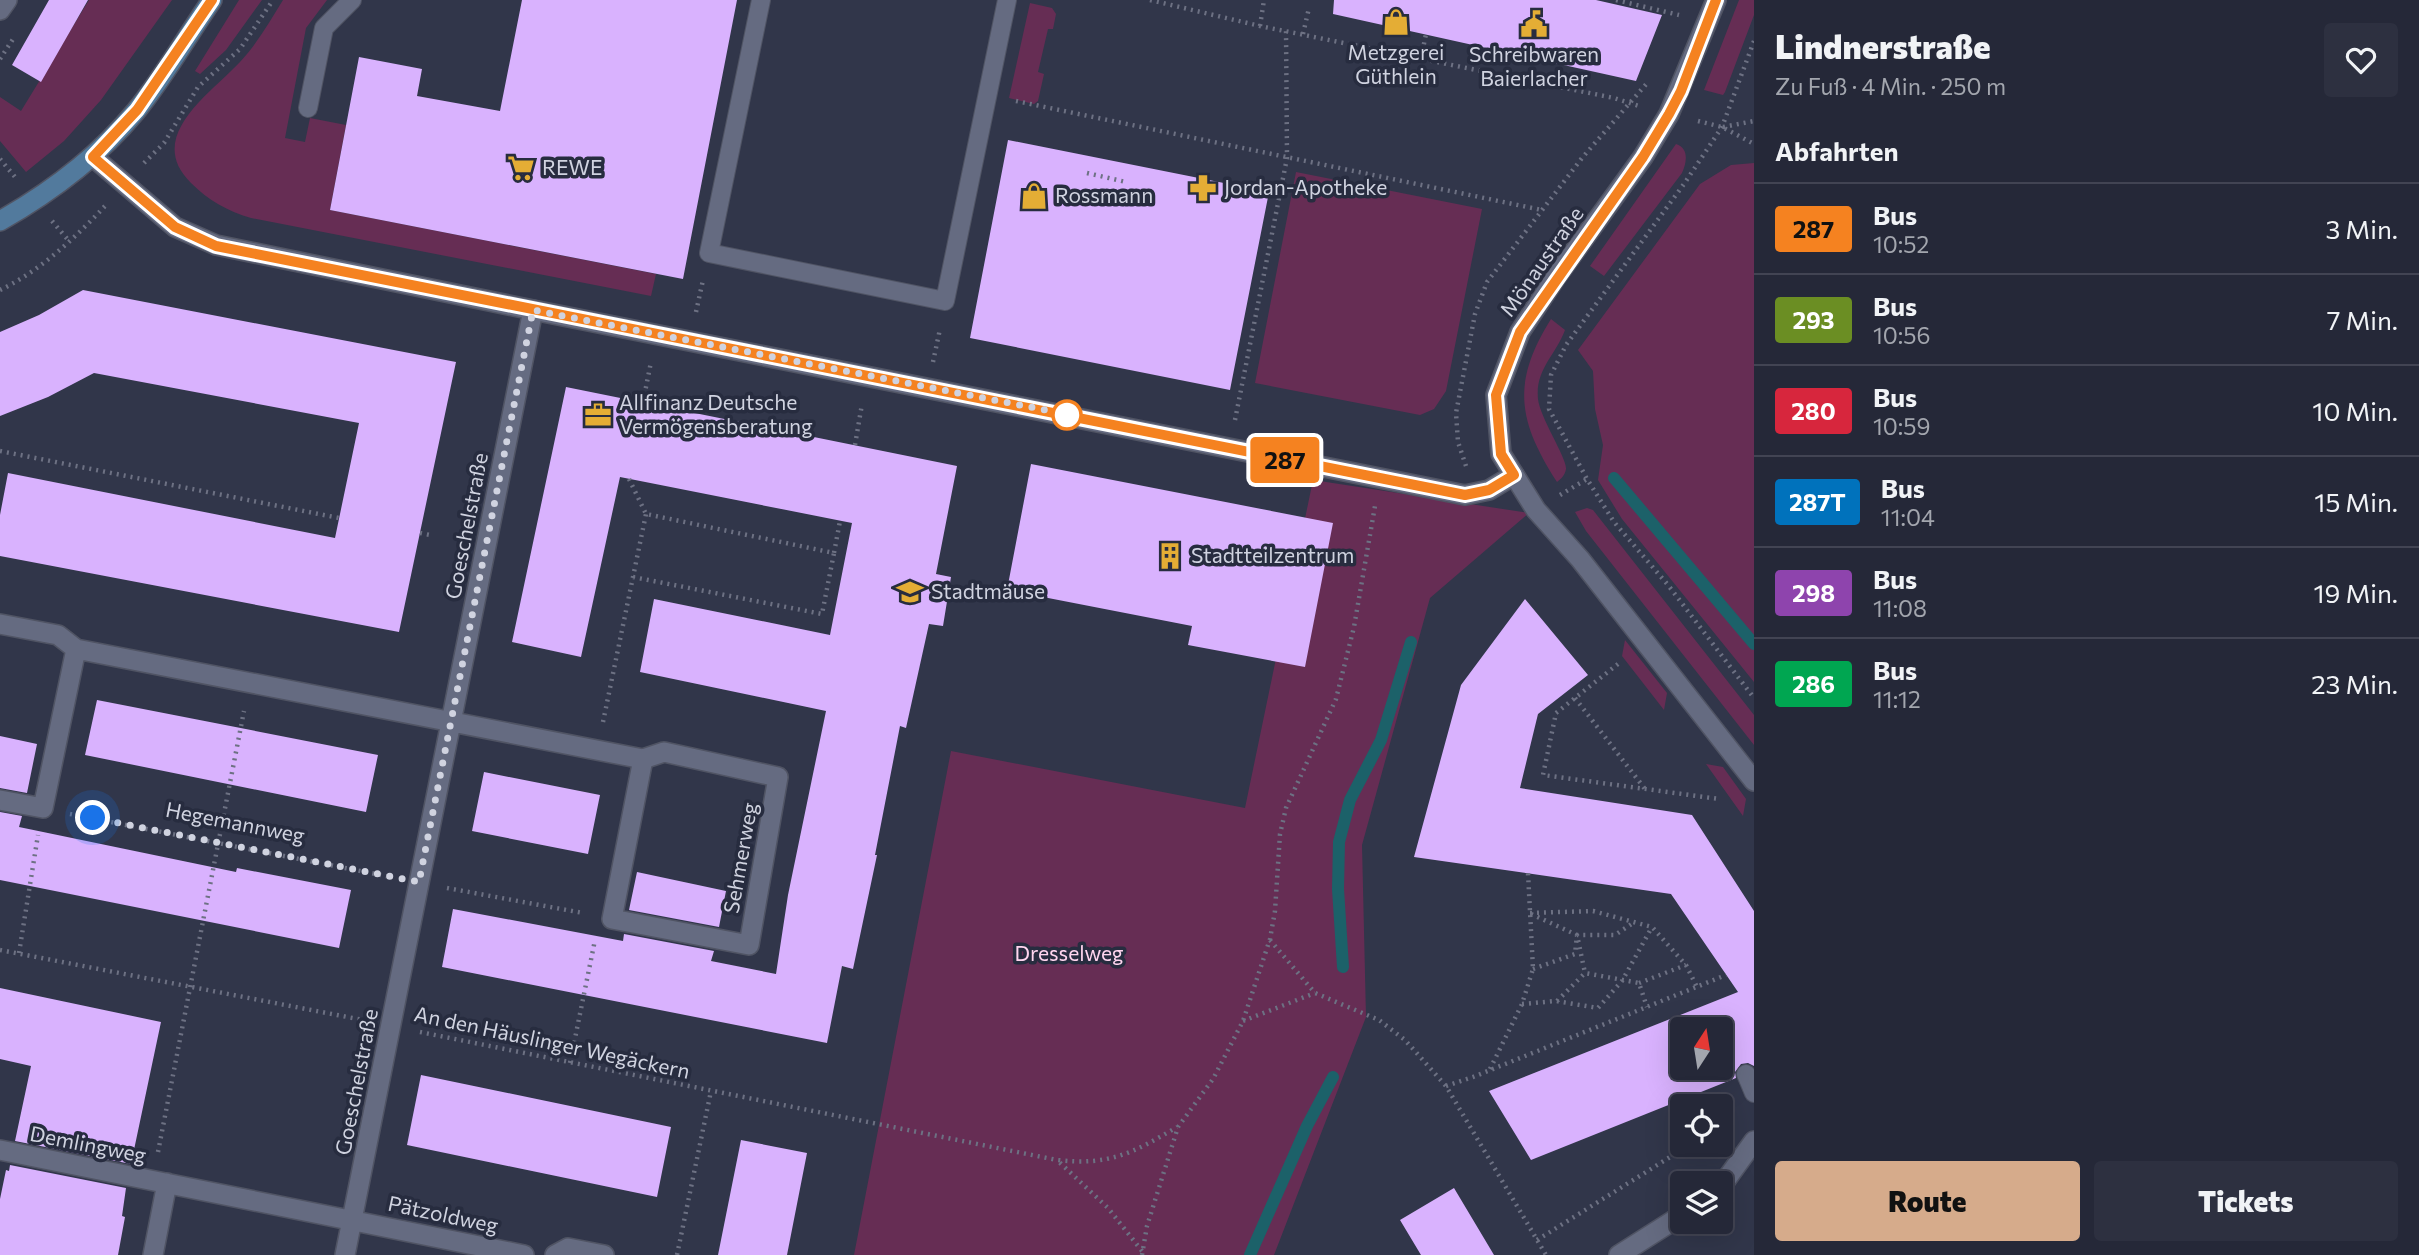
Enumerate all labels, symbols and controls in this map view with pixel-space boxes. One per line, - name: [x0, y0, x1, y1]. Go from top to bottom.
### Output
- shop icon: Metzgerei Güthlein: [1381, 7, 1411, 37]
- public building icon: Schreibwaren Baierlacher: [1519, 9, 1549, 39]
- button: heart: [2324, 23, 2398, 97]
- text: Lindnerstraße: [1775, 25, 1991, 66]
- place label: Metzgerei Güthlein: [1348, 39, 1444, 88]
- place label: Schreibwaren Baierlacher: [1469, 41, 1599, 90]
- text: Zu Fuß · 4 Min. · 250 m: [1775, 72, 2006, 100]
- text: Abfahrten: [1775, 135, 1898, 166]
- supermarket icon: REWE: [506, 153, 536, 183]
- place label: REWE: [542, 154, 602, 179]
- pharmacy icon: Jordan-Apotheke: [1188, 173, 1218, 203]
- place label: Jordan-Apotheke: [1224, 174, 1387, 199]
- shop icon: Rossmann: [1019, 181, 1049, 211]
- place label: Rossmann: [1055, 182, 1153, 207]
- text: Bus: [1873, 199, 1917, 230]
- street label: Mönaustraße: [1494, 201, 1588, 321]
- text: 3 Min.: [2326, 213, 2398, 244]
- text: 287: [1793, 214, 1834, 243]
- text: 10:52: [1873, 230, 1929, 258]
- text: Bus: [1873, 290, 1917, 321]
- text: 7 Min.: [2327, 304, 2398, 335]
- text: 293: [1792, 305, 1835, 334]
- text: 10:56: [1873, 321, 1930, 349]
- text: Bus: [1873, 381, 1917, 412]
- place label: Allfinanz Deutsche Vermögensberatung: [619, 389, 813, 438]
- text: 10 Min.: [2312, 395, 2398, 426]
- text: 280: [1791, 396, 1836, 425]
- office icon: Allfinanz Deutsche Vermögensberatung: [583, 400, 613, 430]
- unlabelled marker: [1052, 400, 1082, 430]
- text: 10:59: [1873, 412, 1930, 440]
- line badge: 287: [1245, 437, 1325, 483]
- text: 287: [1264, 445, 1306, 474]
- street label: Goeschelstraße: [439, 450, 492, 601]
- text: Bus: [1881, 472, 1925, 503]
- text: 15 Min.: [2314, 486, 2398, 517]
- text: 287T: [1789, 487, 1846, 516]
- text: 11:04: [1881, 503, 1935, 531]
- building icon: Stadtteilzentrum: [1155, 541, 1185, 571]
- place label: Stadtteilzentrum: [1191, 542, 1354, 567]
- text: Bus: [1873, 563, 1917, 594]
- school or university icon: Stadtmäuse: [895, 577, 925, 607]
- text: 19 Min.: [2314, 577, 2398, 608]
- place label: Stadtmäuse: [931, 578, 1045, 603]
- text: 298: [1792, 578, 1835, 607]
- text: 11:08: [1873, 594, 1927, 622]
- text: Bus: [1873, 654, 1917, 685]
- text: 23 Min.: [2311, 668, 2398, 699]
- text: 286: [1792, 669, 1835, 698]
- text: 11:12: [1873, 685, 1921, 713]
- street label: Hegemannweg: [164, 796, 307, 847]
- your location: [75, 800, 110, 835]
- street label: Sehmerweg: [717, 800, 762, 915]
- park label: Dresselweg: [1015, 940, 1123, 965]
- street label: An den Häuslinger Wegäckern: [412, 1000, 692, 1083]
- street label: Goeschelstraße: [329, 1006, 382, 1157]
- north arrow: [1670, 1017, 1732, 1080]
- map controls: [1670, 1017, 1733, 1234]
- button: locate: [1670, 1094, 1733, 1157]
- street label: Demlingweg: [28, 1120, 149, 1167]
- button: Route: [1775, 1161, 2080, 1241]
- button: Tickets: [2094, 1161, 2398, 1241]
- button: layers: [1670, 1171, 1733, 1234]
- street label: Pätzoldweg: [386, 1190, 501, 1237]

